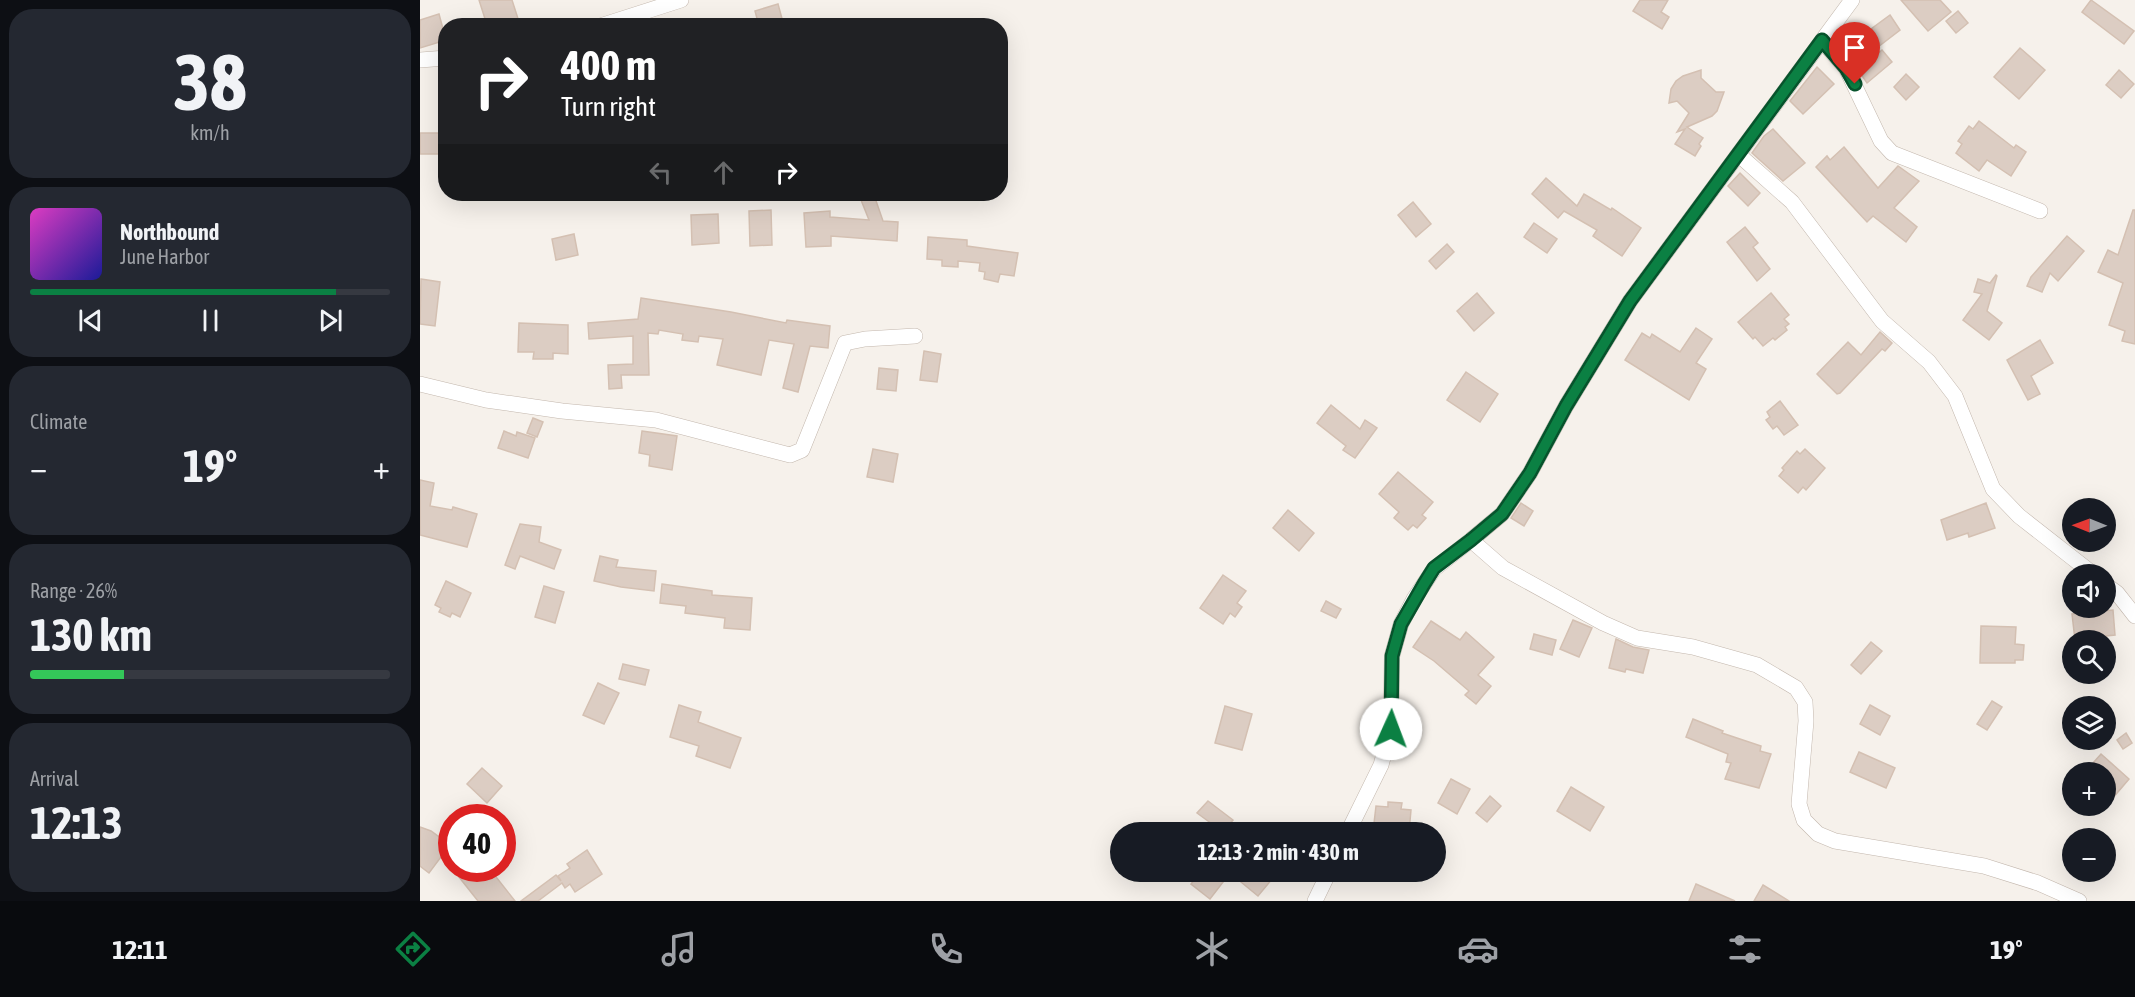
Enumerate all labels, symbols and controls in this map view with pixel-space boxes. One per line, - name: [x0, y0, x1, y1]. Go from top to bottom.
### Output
- pin: [1829, 22, 1880, 84]
- icon: arrive: [1838, 31, 1871, 64]
- text: 38: [173, 37, 247, 127]
- text: 400 m: [561, 41, 656, 89]
- icon: right: [462, 42, 540, 120]
- text: Turn right: [561, 91, 656, 122]
- text: km/h: [190, 121, 230, 144]
- icon: left: [644, 156, 677, 189]
- icon: ahead: [707, 156, 740, 189]
- icon: right: [770, 156, 803, 189]
- text: Northbound: [120, 219, 219, 245]
- text: June Harbor: [120, 245, 209, 268]
- icon: previous: [74, 304, 107, 337]
- icon: pause: [194, 304, 227, 337]
- icon: next: [314, 304, 347, 337]
- text: Climate: [30, 410, 87, 433]
- text: 19°: [183, 440, 237, 492]
- text: −: [30, 448, 47, 486]
- text: +: [373, 448, 390, 486]
- north arrow: [2062, 498, 2116, 552]
- map controls: [2062, 498, 2116, 882]
- button: sound: [2062, 564, 2116, 618]
- text: Range · 26%: [30, 579, 117, 602]
- text: 130 km: [30, 609, 152, 661]
- button: search: [2062, 630, 2116, 684]
- button: layers: [2062, 696, 2116, 750]
- position arrow: [1359, 697, 1423, 761]
- button: +: [2062, 762, 2116, 816]
- text: Arrival: [30, 767, 79, 790]
- text: 12:13: [30, 797, 123, 849]
- speed limit sign: 40: [438, 804, 516, 882]
- button: −: [2062, 828, 2116, 882]
- text: 12:13 · 2 min · 430 m: [1197, 839, 1359, 865]
- icon: directions: [392, 928, 434, 970]
- icon: music: [658, 928, 700, 970]
- icon: phone: [925, 928, 967, 970]
- icon: climate: [1191, 928, 1233, 970]
- icon: car: [1457, 928, 1499, 970]
- icon: filters: [1724, 928, 1766, 970]
- text: 12:11: [112, 934, 168, 965]
- text: 19°: [1990, 934, 2023, 965]

